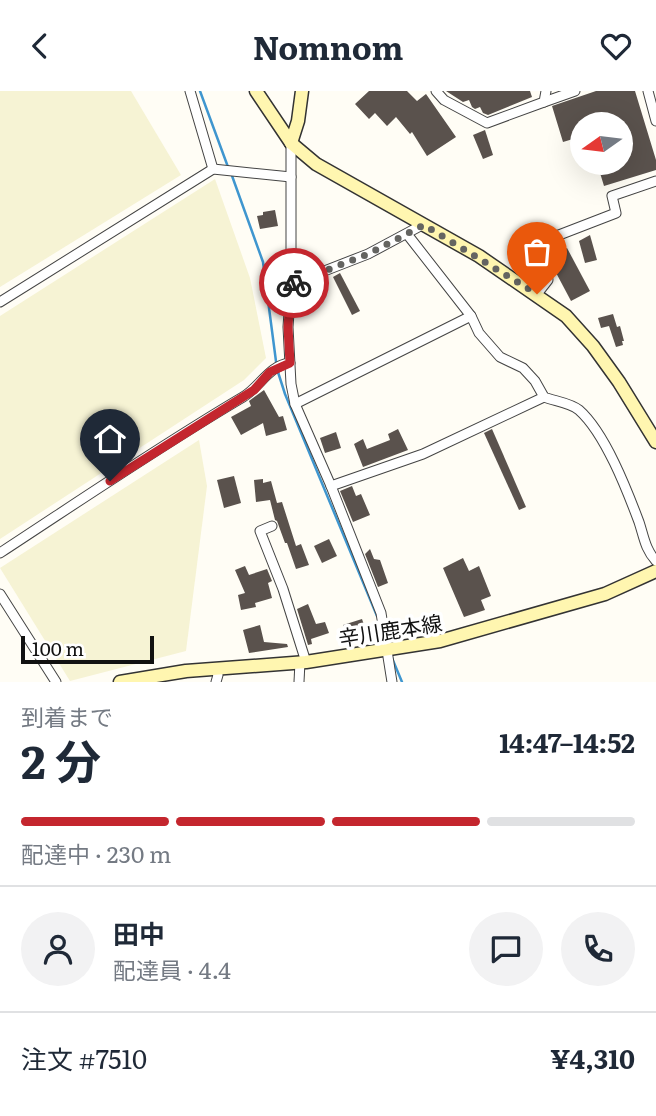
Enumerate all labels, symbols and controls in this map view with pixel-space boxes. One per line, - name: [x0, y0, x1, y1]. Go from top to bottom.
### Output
- text: Nomnom: [253, 22, 403, 70]
- icon: back: [21, 27, 59, 65]
- icon: heart: [597, 27, 635, 65]
- north arrow: [570, 112, 634, 175]
- map controls: [570, 112, 633, 175]
- pin: [507, 222, 567, 294]
- icon: bag: [518, 233, 556, 271]
- courier: [259, 248, 329, 318]
- icon: bike: [275, 264, 313, 302]
- pin: [80, 409, 140, 481]
- icon: home: [91, 420, 129, 458]
- street label: 辛川鹿本線: [336, 605, 444, 653]
- scale bar: [21, 633, 154, 665]
- text: 100 m: [32, 634, 84, 662]
- text: 到着まで: [21, 699, 113, 733]
- text: 14:47–14:52: [499, 722, 635, 761]
- text: 2 分: [21, 725, 101, 793]
- text: 配達中 · 230 m: [21, 836, 171, 870]
- button: person: [21, 912, 95, 986]
- button: chat: [469, 912, 543, 986]
- button: phone: [561, 912, 635, 986]
- text: 田中: [113, 913, 165, 952]
- text: 配達員 · 4.4: [113, 952, 231, 986]
- text: 注文 #7510: [21, 1038, 147, 1077]
- text: ¥4,310: [550, 1038, 635, 1077]

